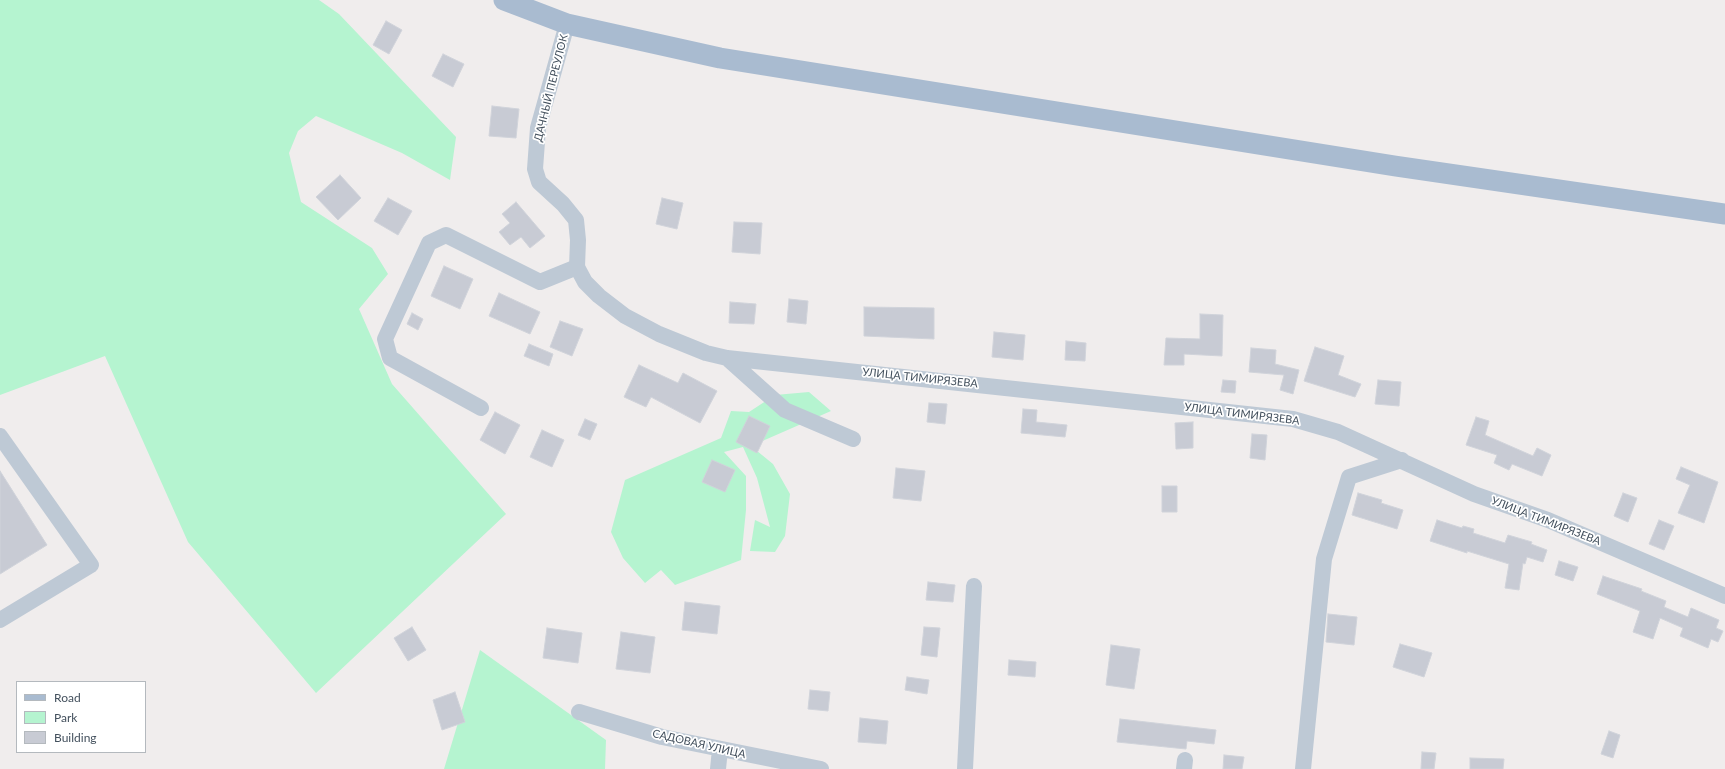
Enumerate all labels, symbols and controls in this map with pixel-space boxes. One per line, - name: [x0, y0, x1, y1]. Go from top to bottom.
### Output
- street label: ДАЧНЫЙ ПЕРЕУЛОК: [531, 33, 571, 143]
- street label: УЛИЦА ТИМИРЯЗЕВА: [862, 365, 978, 391]
- street label: УЛИЦА ТИМИРЯЗЕВА: [1184, 400, 1300, 428]
- street label: УЛИЦА ТИМИРЯЗЕВА: [1490, 494, 1602, 548]
- legend: [16, 681, 146, 753]
- text: Road: [54, 690, 81, 705]
- text: Park: [54, 710, 77, 725]
- street label: САДОВАЯ УЛИЦА: [651, 727, 747, 761]
- text: Building: [54, 730, 97, 745]

